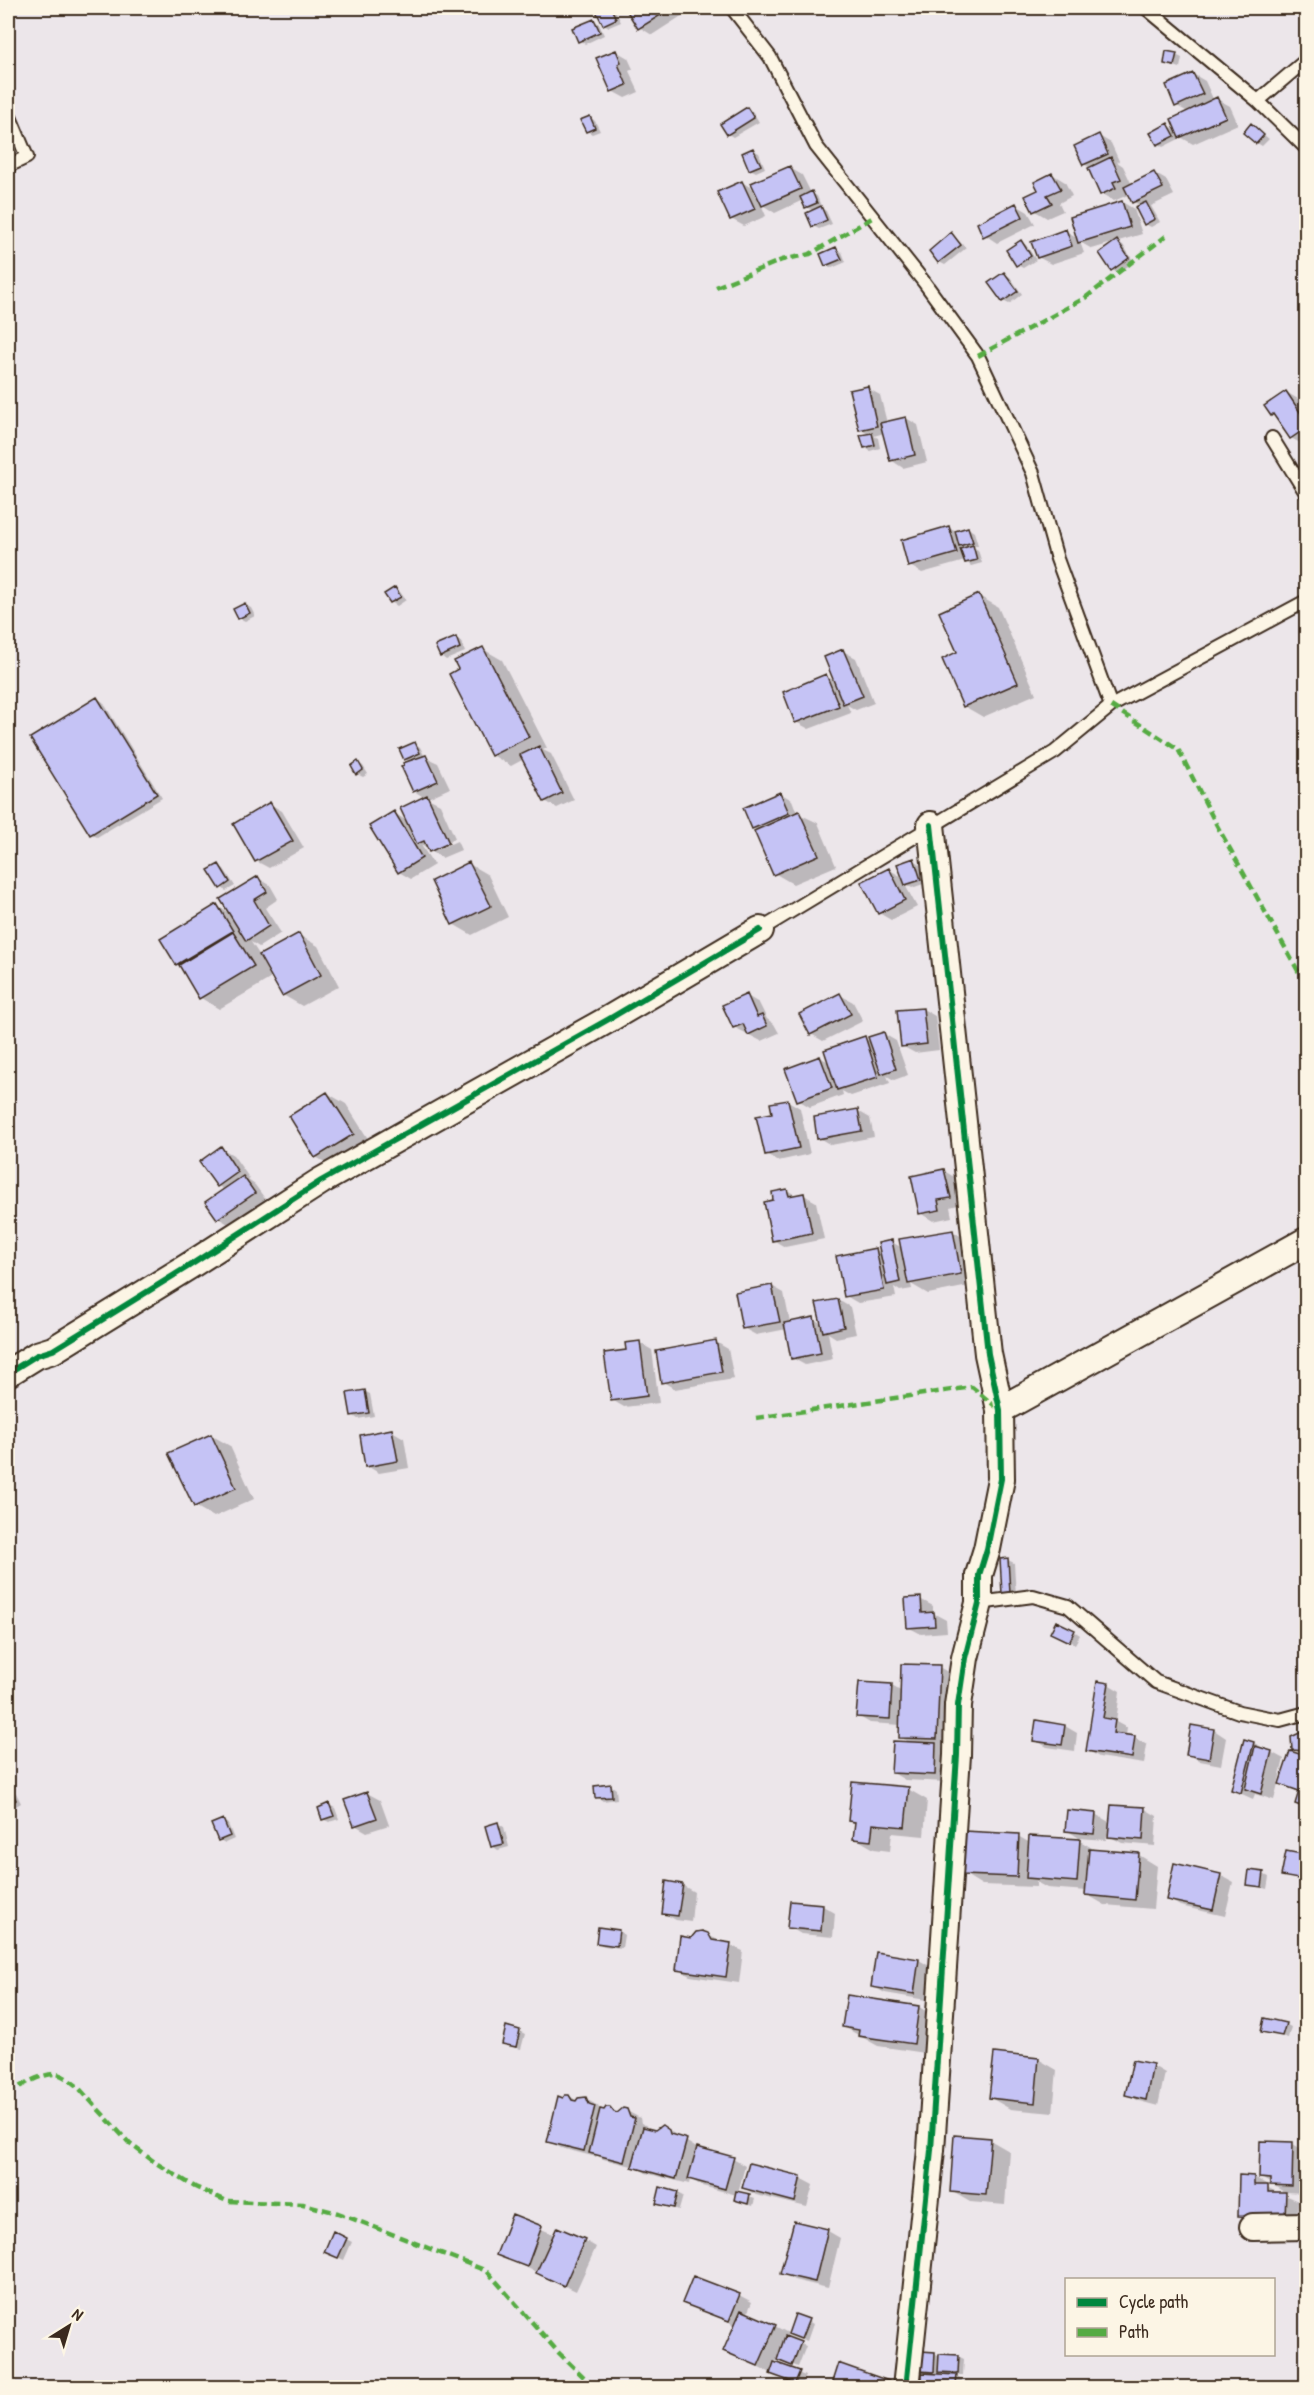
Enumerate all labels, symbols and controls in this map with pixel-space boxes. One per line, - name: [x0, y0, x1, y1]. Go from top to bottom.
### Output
- legend: [1065, 2278, 1275, 2356]
- text: Cycle path: [1119, 2289, 1189, 2314]
- north arrow: [39, 2296, 99, 2356]
- text: N: [68, 2303, 88, 2326]
- text: Path: [1119, 2319, 1149, 2344]

